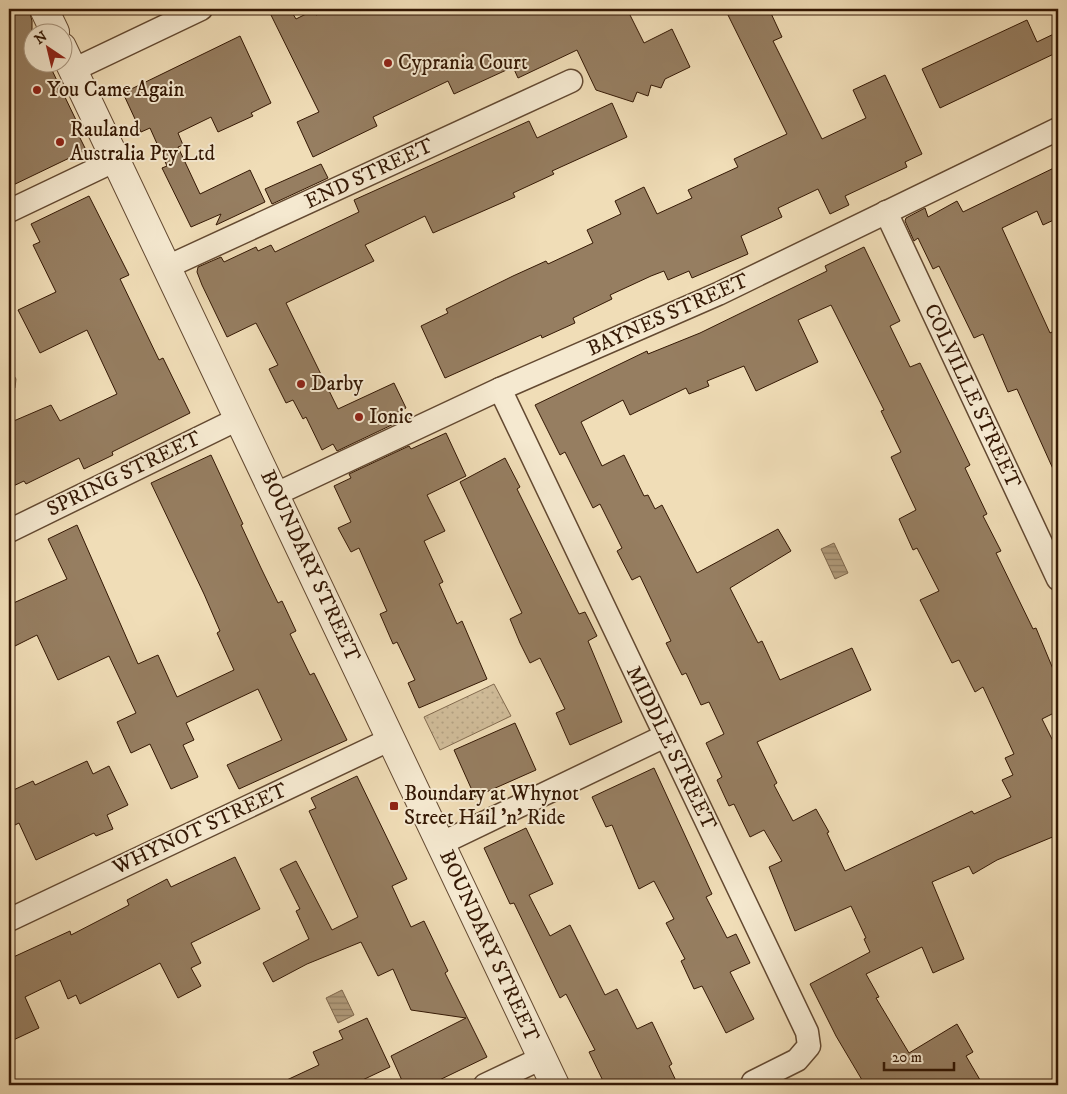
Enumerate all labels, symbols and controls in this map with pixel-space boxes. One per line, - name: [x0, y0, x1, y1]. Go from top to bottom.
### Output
- north arrow: [22, 22, 72, 72]
- text: N: [31, 27, 51, 49]
- place label: Cyprania Court: [398, 50, 528, 76]
- marker: Cyprania Court: [382, 57, 394, 69]
- place label: You Came Again: [47, 77, 184, 103]
- marker: You Came Again: [31, 84, 43, 96]
- place label: Rauland Australia Pty Ltd: [70, 117, 215, 167]
- street label: END STREET: [301, 133, 437, 215]
- marker: Rauland Australia Pty Ltd: [54, 136, 66, 148]
- street label: BAYNES STREET: [583, 268, 753, 362]
- street label: COLVILLE STREET: [918, 300, 1026, 492]
- place label: Darby: [311, 371, 364, 397]
- marker: Darby: [295, 378, 307, 390]
- place label: Ionic: [369, 404, 413, 430]
- marker: Ionic: [353, 411, 365, 423]
- street label: SPRING STREET: [43, 425, 206, 523]
- street label: BOUNDARY STREET: [254, 466, 366, 666]
- street label: MIDDLE STREET: [620, 662, 722, 835]
- street label: WHYNOT STREET: [108, 777, 291, 881]
- place label: Boundary at Whynot Street Hail 'n' Ride: [404, 781, 579, 831]
- marker: Boundary at Whynot Street Hail 'n' Ride: [388, 800, 400, 812]
- street label: BOUNDARY STREET: [433, 846, 545, 1046]
- scale bar: [884, 1039, 954, 1071]
- text: 20 m: [892, 1048, 922, 1067]

